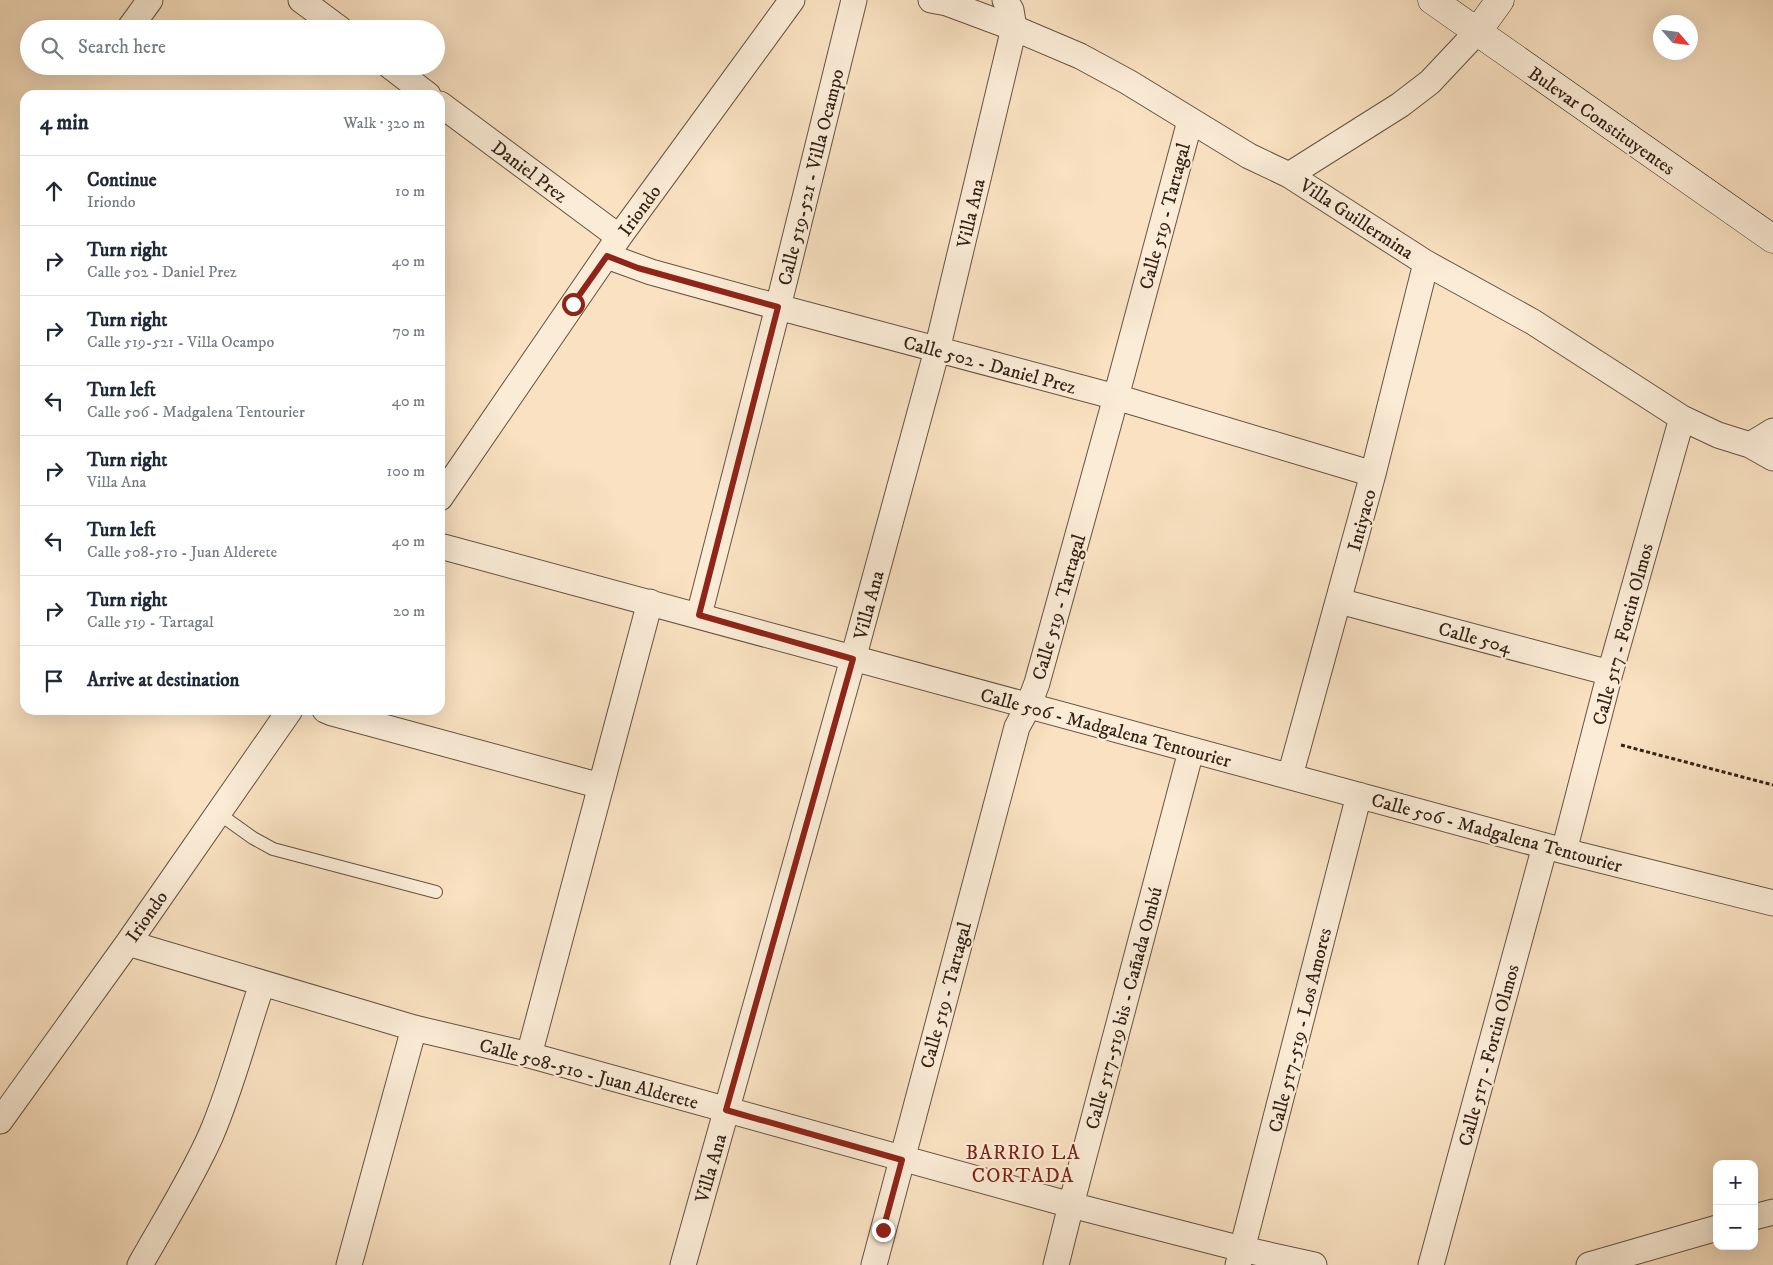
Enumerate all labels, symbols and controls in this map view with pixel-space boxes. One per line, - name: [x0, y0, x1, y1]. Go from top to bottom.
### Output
- north arrow: [1653, 15, 1698, 60]
- search box: [20, 20, 445, 75]
- icon: search: [38, 34, 66, 62]
- text: Search here: [78, 36, 166, 59]
- street label: Bulevar Constituyentes: [1523, 62, 1679, 180]
- street label: Calle 519-521 - Villa Ocampo: [773, 67, 850, 288]
- text: 4 min: [40, 110, 89, 136]
- text: Walk · 320 m: [343, 113, 425, 133]
- street label: Daniel Prez: [487, 136, 572, 208]
- street label: Calle 519 - Tartagal: [1135, 140, 1196, 292]
- text: Continue: [87, 169, 157, 192]
- street label: Villa Guillermina: [1294, 173, 1417, 265]
- street label: Villa Ana: [952, 176, 991, 251]
- icon: ahead: [40, 177, 68, 205]
- text: 10 m: [395, 181, 425, 201]
- street label: Iriondo: [614, 181, 666, 241]
- text: Iriondo: [87, 192, 136, 212]
- text: Turn right: [87, 239, 167, 262]
- icon: right: [40, 247, 68, 275]
- text: 40 m: [392, 251, 425, 271]
- text: Calle 502 - Daniel Prez: [87, 262, 237, 282]
- route start: [562, 293, 585, 316]
- text: Turn right: [87, 309, 167, 332]
- icon: right: [40, 317, 68, 345]
- text: 70 m: [393, 321, 425, 341]
- street label: Calle 502 - Daniel Prez: [901, 331, 1078, 400]
- text: Calle 519-521 - Villa Ocampo: [87, 332, 274, 352]
- text: Turn left: [87, 379, 156, 402]
- icon: left: [40, 387, 68, 415]
- text: 40 m: [392, 391, 425, 411]
- text: Calle 506 - Madgalena Tentourier: [87, 402, 305, 422]
- text: Turn right: [87, 449, 167, 472]
- icon: right: [40, 457, 68, 485]
- text: 100 m: [387, 461, 425, 481]
- text: Villa Ana: [87, 472, 146, 492]
- street label: Intiyaco: [1343, 487, 1382, 554]
- text: Turn left: [87, 519, 156, 542]
- icon: left: [40, 527, 68, 555]
- text: 40 m: [392, 531, 425, 551]
- street label: Calle 519 - Tartagal: [1028, 532, 1091, 683]
- street label: Calle 517 - Fortin Olmos: [1588, 541, 1659, 728]
- text: Calle 508-510 - Juan Alderete: [87, 542, 277, 562]
- street label: Villa Ana: [849, 568, 890, 643]
- text: Turn right: [87, 589, 167, 612]
- icon: right: [40, 597, 68, 625]
- text: 20 m: [393, 601, 425, 621]
- text: Calle 519 - Tartagal: [87, 612, 214, 632]
- street label: Calle 504: [1436, 618, 1515, 659]
- icon: arrive: [40, 667, 68, 695]
- text: Arrive at destination: [87, 669, 239, 692]
- street label: Calle 506 - Madgalena Tentourier: [978, 684, 1234, 773]
- street label: Calle 506 - Madgalena Tentourier: [1369, 789, 1625, 878]
- street label: Calle 517-519 bis - Cañada Ombú: [1081, 885, 1168, 1132]
- street label: Iriondo: [121, 887, 173, 947]
- street label: Calle 519 - Tartagal: [916, 919, 977, 1071]
- street label: Calle 517-519 - Los Amores: [1264, 926, 1337, 1135]
- street label: Calle 517 - Fortin Olmos: [1454, 962, 1525, 1149]
- street label: Calle 508-510 - Juan Alderete: [477, 1034, 701, 1115]
- street label: Villa Ana: [690, 1131, 732, 1206]
- district label: BARRIO LA CORTADA: [966, 1141, 1080, 1189]
- map controls: [1713, 1160, 1758, 1250]
- button: +: [1713, 1160, 1758, 1205]
- button: −: [1713, 1205, 1758, 1250]
- route end: [872, 1219, 895, 1242]

